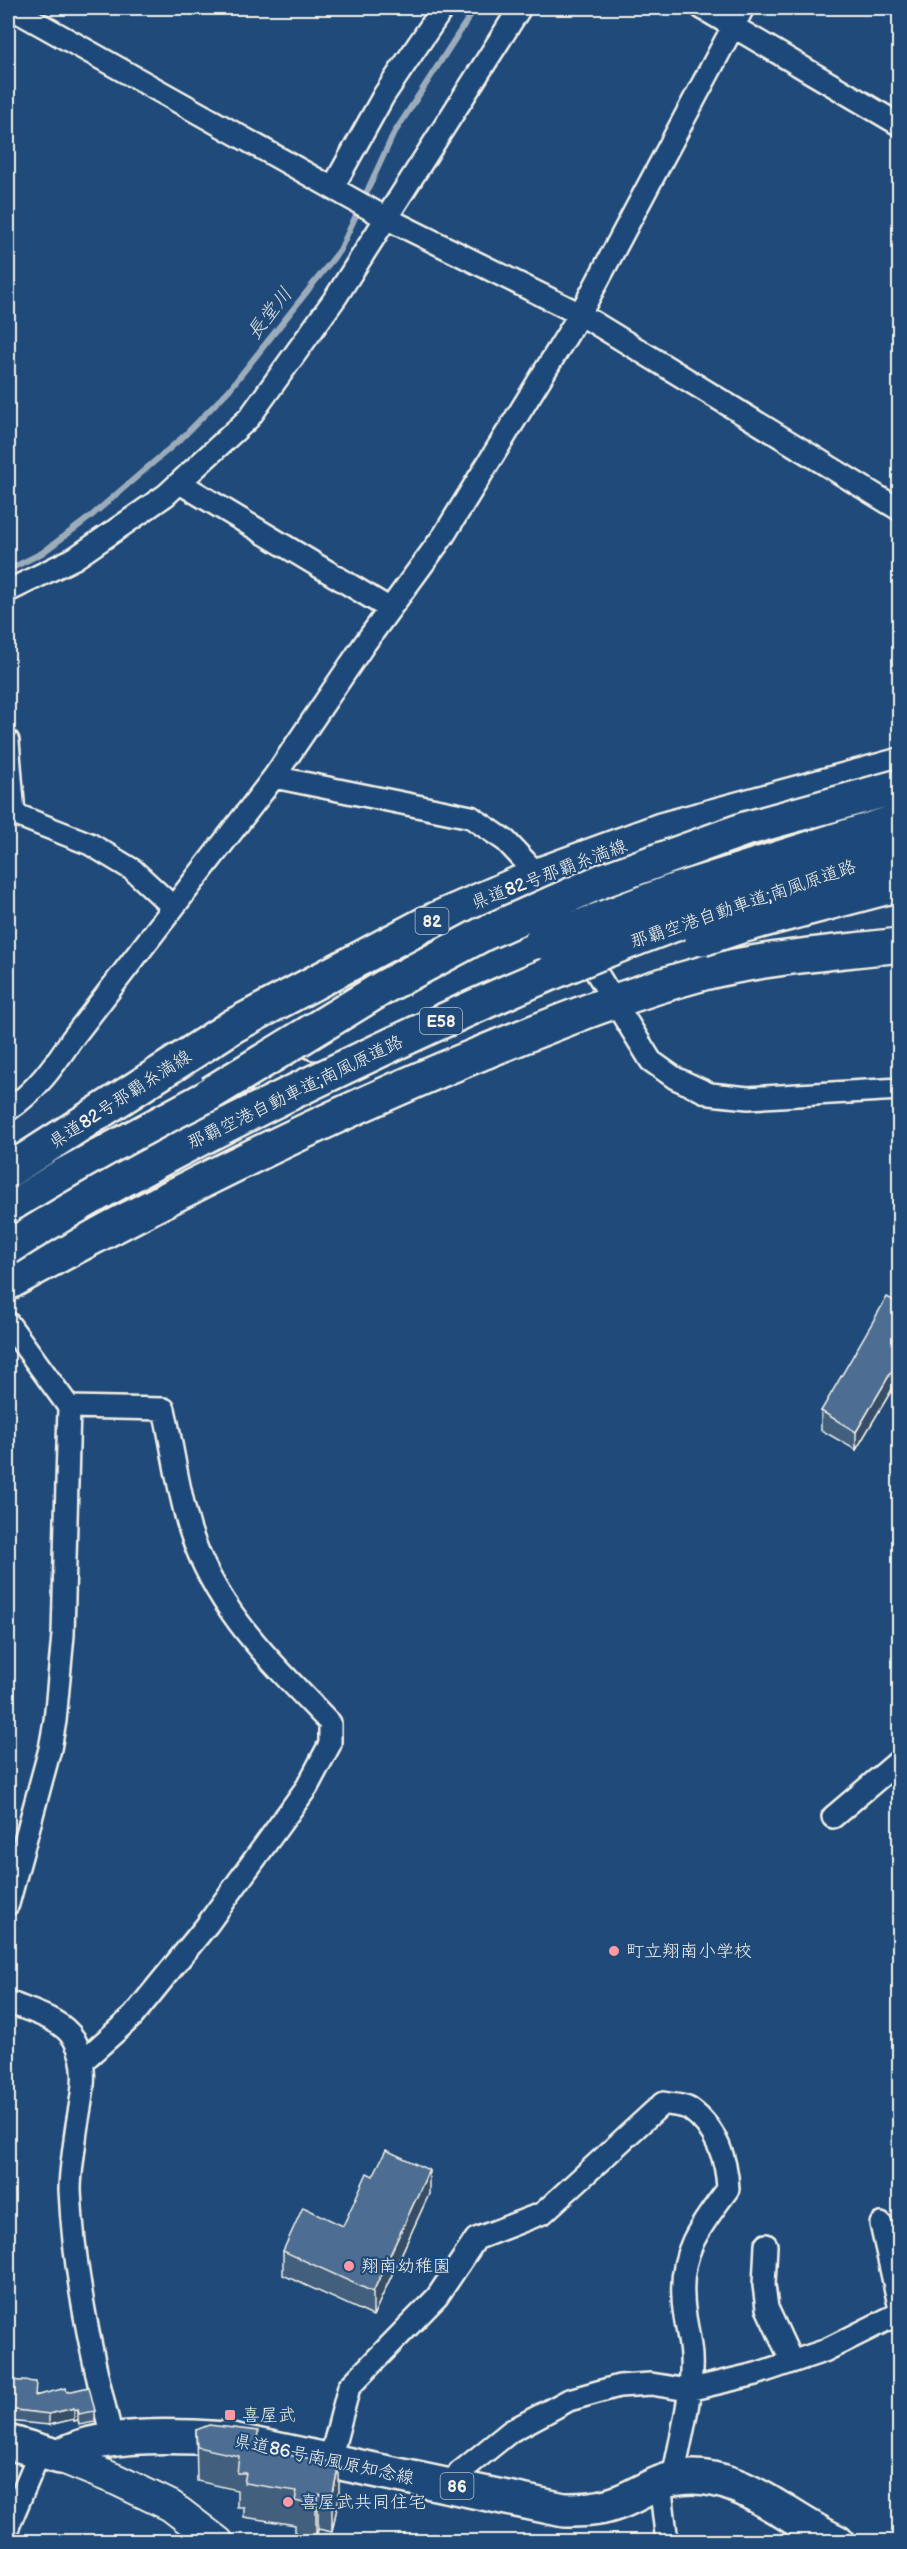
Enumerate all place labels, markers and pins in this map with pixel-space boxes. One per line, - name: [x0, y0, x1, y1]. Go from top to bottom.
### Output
- place label: 町立翔南小学校: [626, 1941, 752, 1962]
- marker: 町立翔南小学校: [607, 1944, 621, 1958]
- place label: 翔南幼稚園: [361, 2256, 451, 2277]
- marker: 翔南幼稚園: [342, 2259, 356, 2273]
- place label: 喜屋武: [242, 2405, 296, 2426]
- marker: 喜屋武: [223, 2408, 237, 2422]
- place label: 喜屋武共同住宅: [300, 2492, 426, 2513]
- marker: 喜屋武共同住宅: [281, 2495, 295, 2509]

